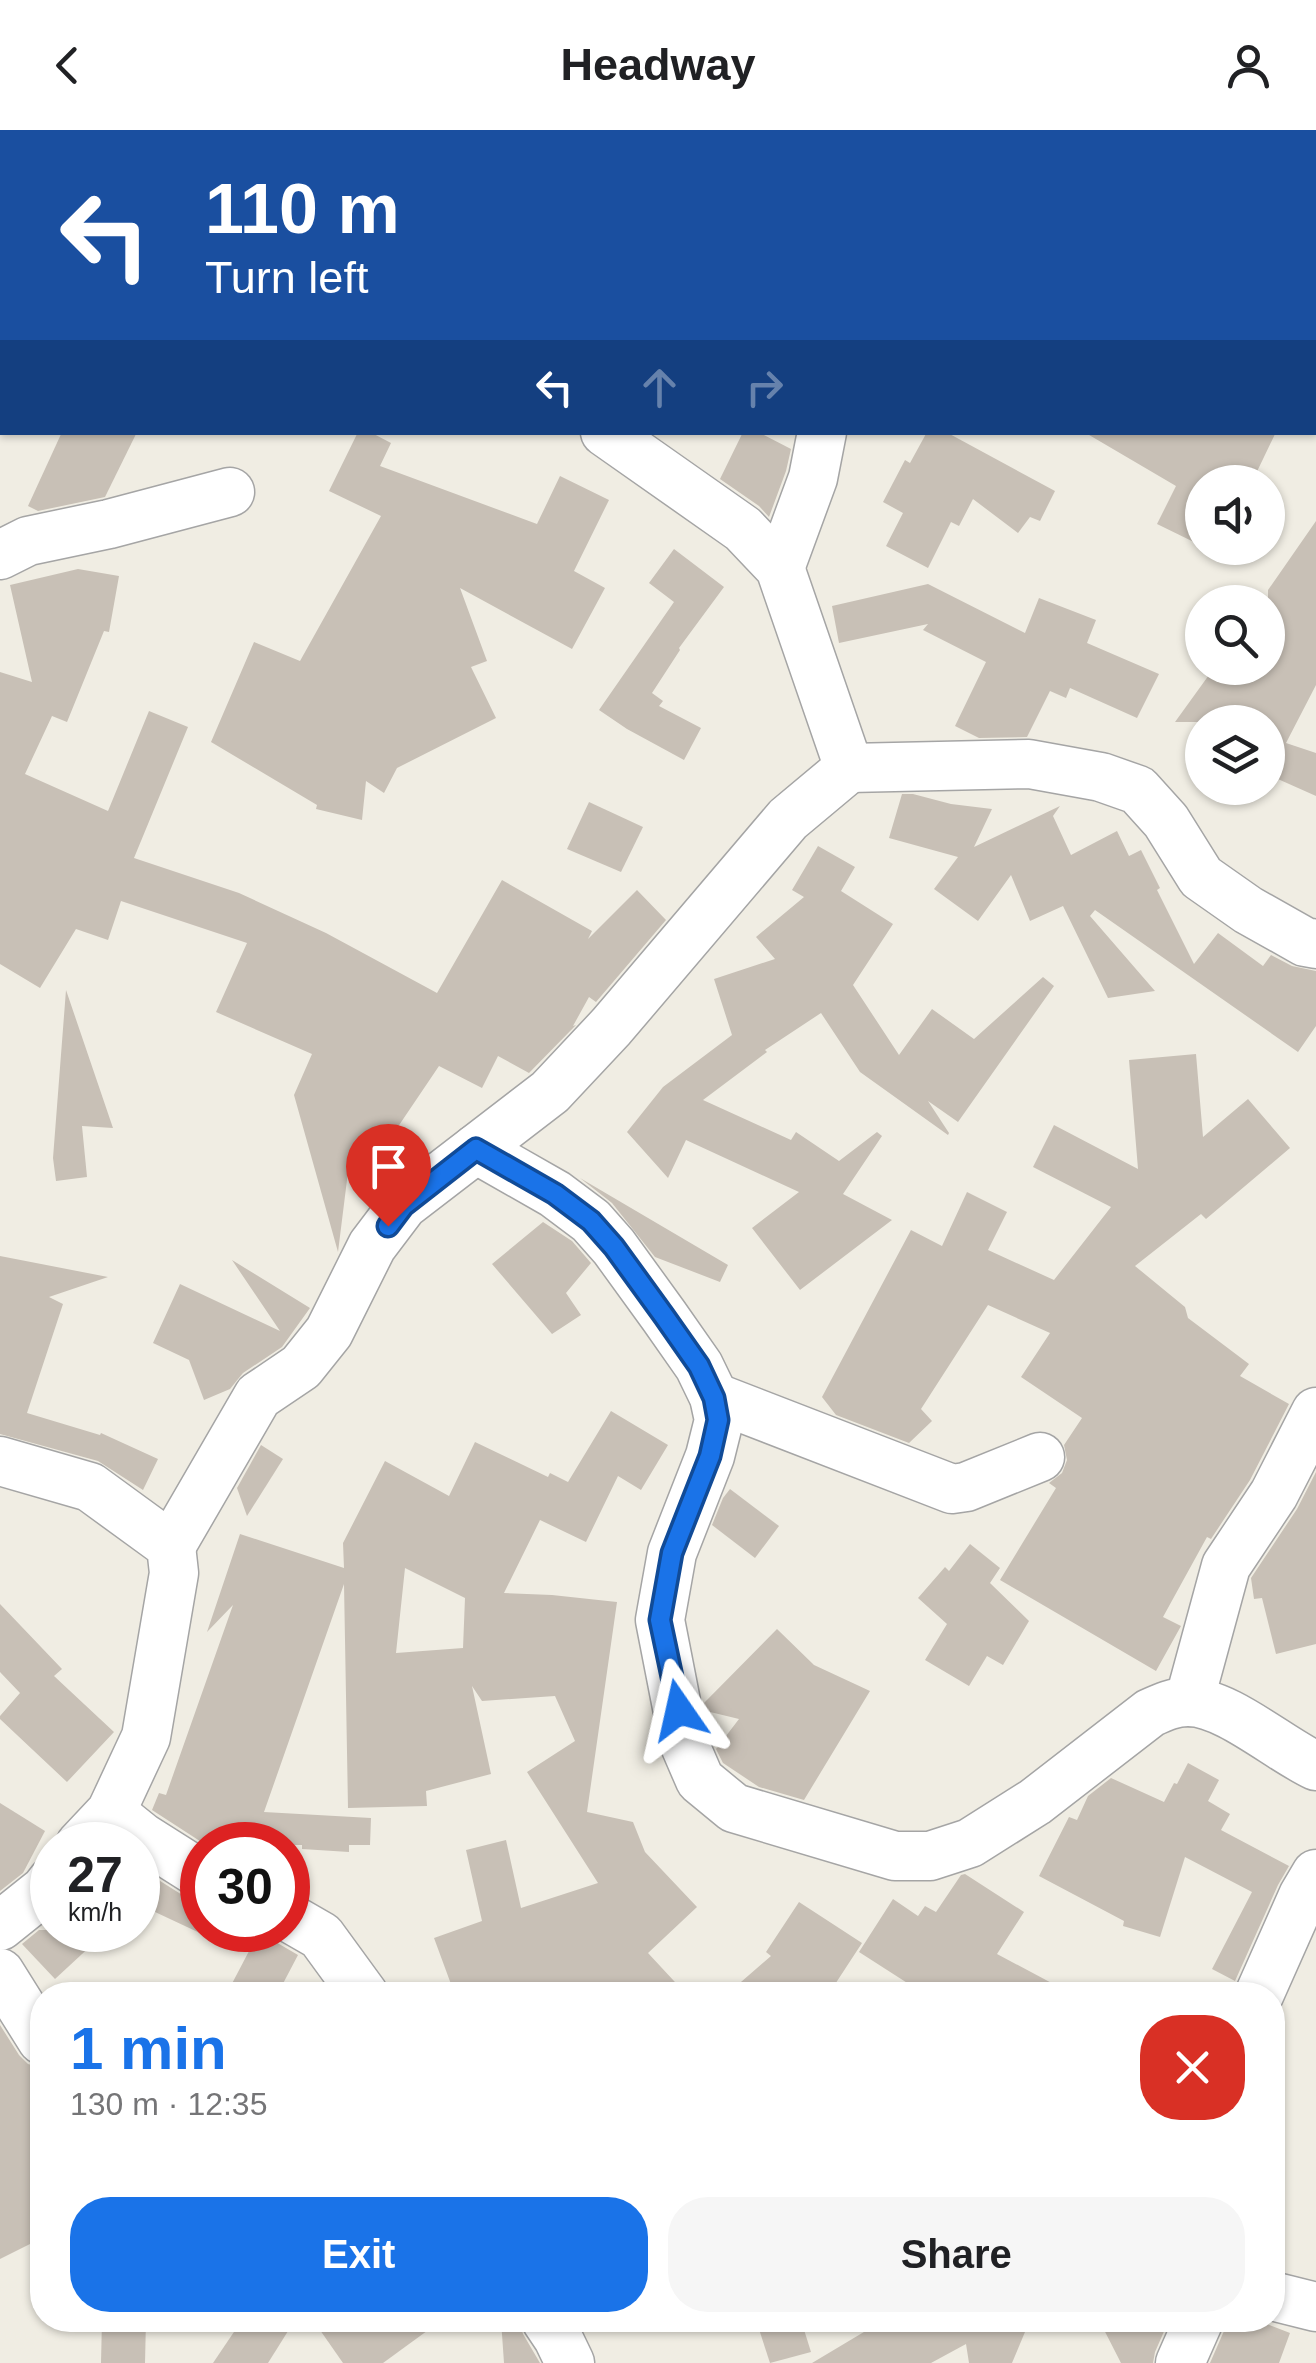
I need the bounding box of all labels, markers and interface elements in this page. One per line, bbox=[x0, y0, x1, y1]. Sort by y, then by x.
icon: back bbox=[40, 38, 95, 93]
icon: person bbox=[1221, 38, 1276, 93]
text: Headway bbox=[560, 39, 756, 90]
icon: left bbox=[40, 170, 170, 300]
text: 110 m bbox=[205, 170, 400, 248]
text: Turn left bbox=[205, 252, 368, 303]
icon: left bbox=[527, 360, 582, 415]
icon: ahead bbox=[632, 360, 687, 415]
icon: right bbox=[737, 360, 792, 415]
map controls bbox=[1185, 465, 1285, 805]
button: sound bbox=[1185, 465, 1285, 565]
button: search bbox=[1185, 585, 1285, 685]
button: layers bbox=[1185, 705, 1285, 805]
pin bbox=[346, 1124, 431, 1227]
icon: arrive bbox=[361, 1139, 416, 1194]
position arrow bbox=[627, 1658, 731, 1762]
speed limit sign: 30 bbox=[180, 1822, 310, 1952]
text: 27 bbox=[67, 1847, 123, 1903]
text: km/h bbox=[68, 1898, 122, 1926]
text: 1 min bbox=[70, 2015, 227, 2082]
button: close bbox=[1140, 2015, 1245, 2120]
text: 130 m · 12:35 bbox=[70, 2086, 267, 2122]
button: Exit bbox=[70, 2197, 648, 2312]
button: Share bbox=[668, 2197, 1245, 2312]

